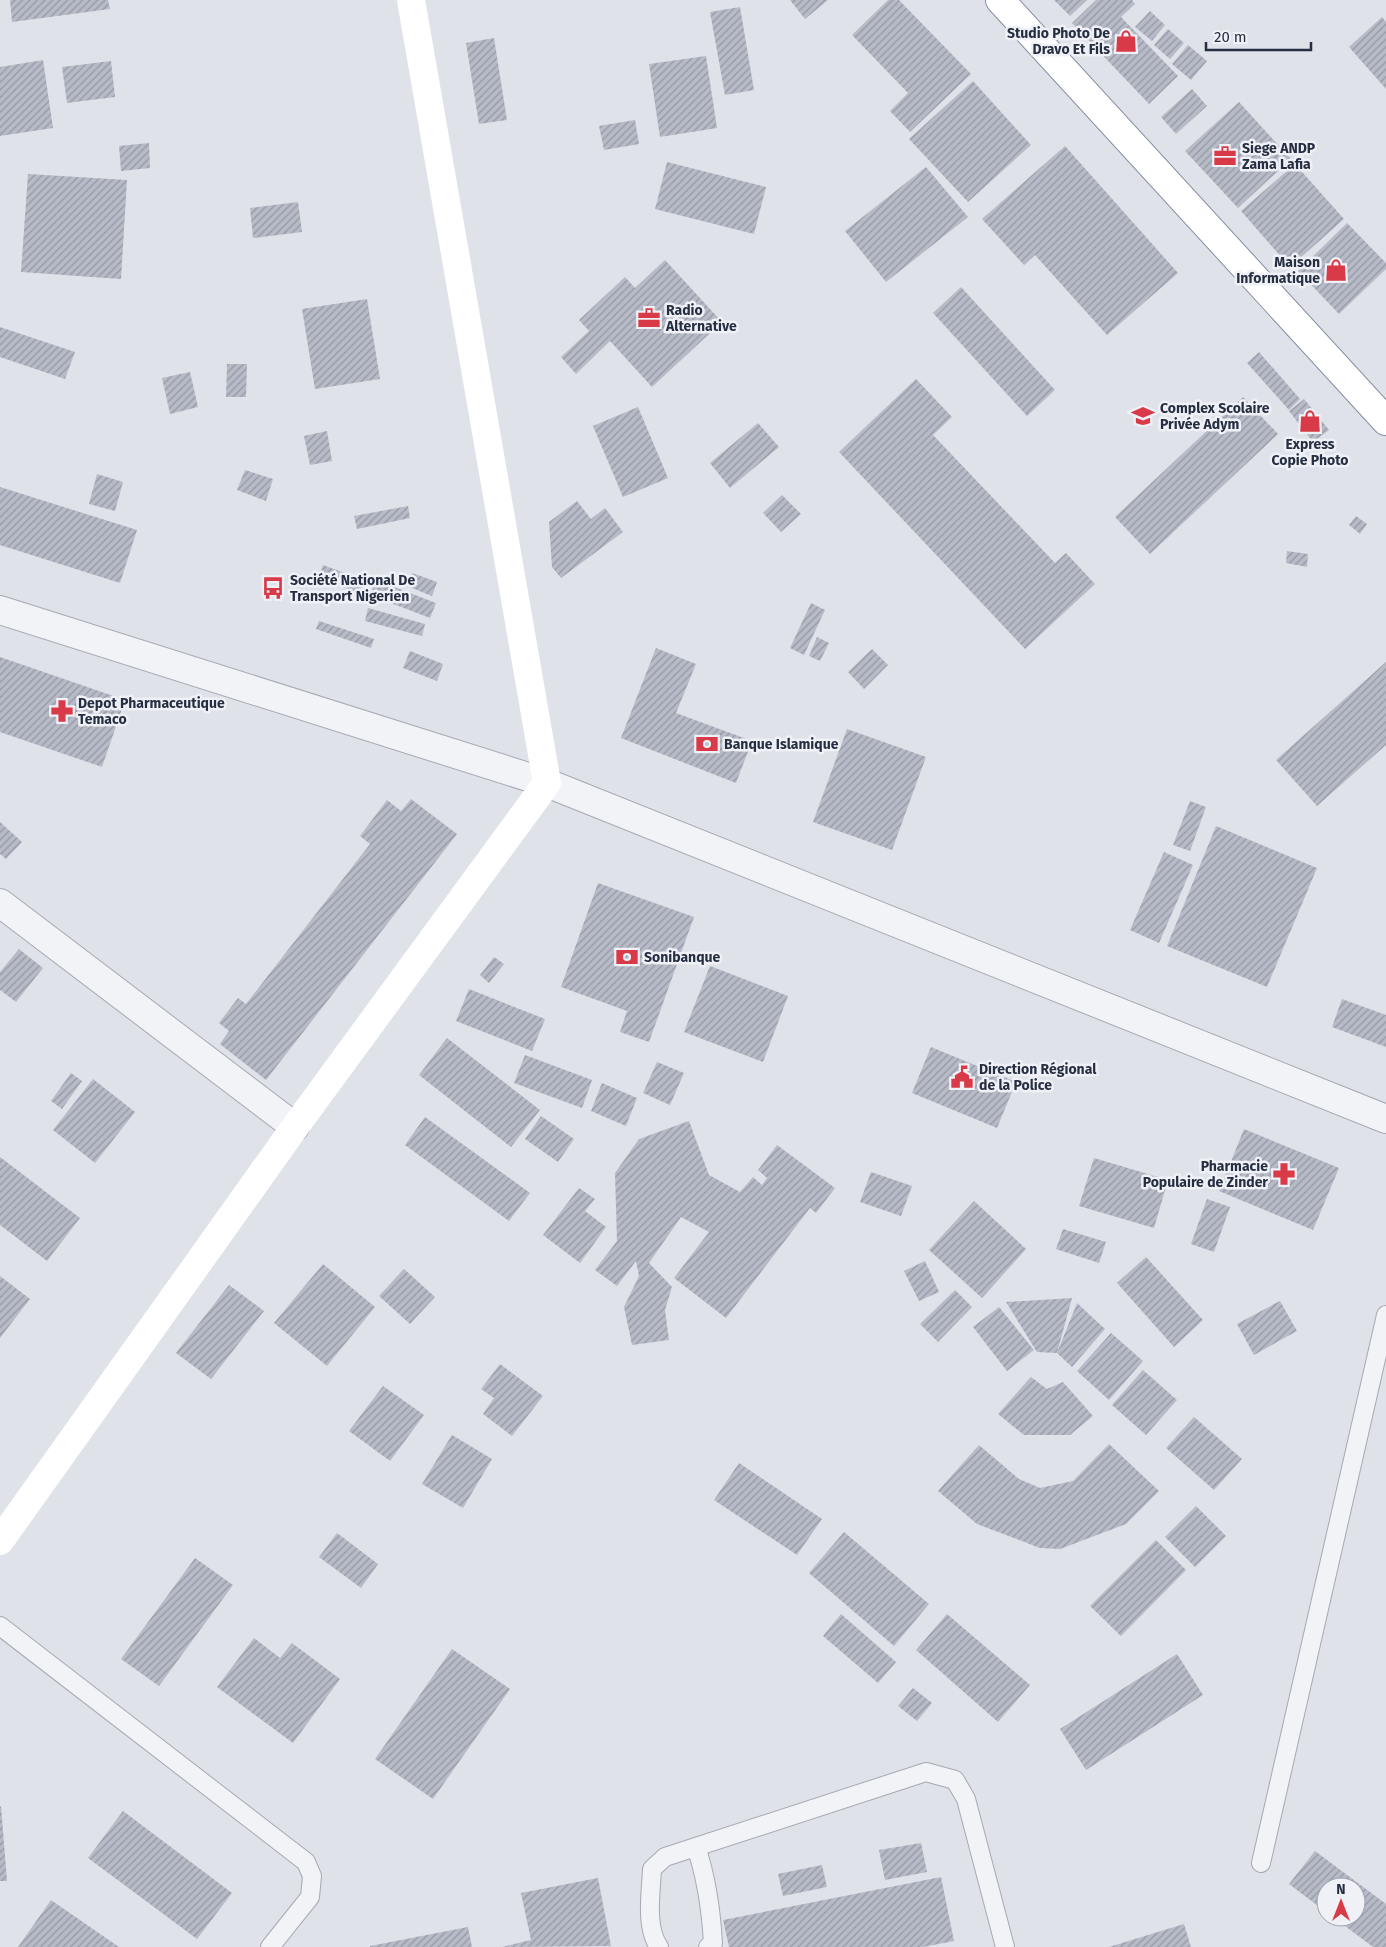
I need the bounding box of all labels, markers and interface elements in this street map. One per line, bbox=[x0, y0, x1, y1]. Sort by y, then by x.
scale bar bbox=[1206, 20, 1311, 52]
place label: Studio Photo De Dravo Et Fils bbox=[1007, 25, 1110, 58]
shop icon: Studio Photo De Dravo Et Fils bbox=[1113, 28, 1139, 54]
text: 20 m bbox=[1214, 28, 1247, 46]
place label: Siege ANDP Zama Lafia bbox=[1242, 140, 1316, 173]
office icon: Siege ANDP Zama Lafia bbox=[1212, 143, 1238, 169]
place label: Maison Informatique bbox=[1236, 254, 1320, 287]
shop icon: Maison Informatique bbox=[1323, 257, 1349, 283]
place label: Radio Alternative bbox=[665, 302, 737, 335]
office icon: Radio Alternative bbox=[636, 305, 662, 331]
place label: Complex Scolaire Privée Adym bbox=[1160, 400, 1270, 433]
school or university icon: Complex Scolaire Privée Adym bbox=[1130, 403, 1156, 429]
shop icon: Express Copie Photo bbox=[1297, 408, 1323, 434]
place label: Express Copie Photo bbox=[1272, 436, 1349, 469]
place label: Société National De Transport Nigerien bbox=[290, 572, 415, 605]
bus stop icon: Société National De Transport Nigerien bbox=[260, 575, 286, 601]
place label: Depot Pharmaceutique Temaco bbox=[78, 695, 225, 728]
pharmacy icon: Depot Pharmaceutique Temaco bbox=[49, 698, 75, 724]
bank icon: Banque Islamique bbox=[694, 731, 720, 757]
place label: Banque Islamique bbox=[724, 736, 839, 753]
bank icon: Sonibanque bbox=[614, 944, 640, 970]
place label: Sonibanque bbox=[644, 949, 721, 966]
place label: Direction Régional de la Police bbox=[979, 1061, 1097, 1094]
public building icon: Direction Régional de la Police bbox=[949, 1064, 975, 1090]
place label: Pharmacie Populaire de Zinder bbox=[1143, 1158, 1268, 1191]
pharmacy icon: Pharmacie Populaire de Zinder bbox=[1271, 1161, 1297, 1187]
north arrow bbox=[1316, 1877, 1366, 1927]
text: N bbox=[1336, 1881, 1346, 1898]

